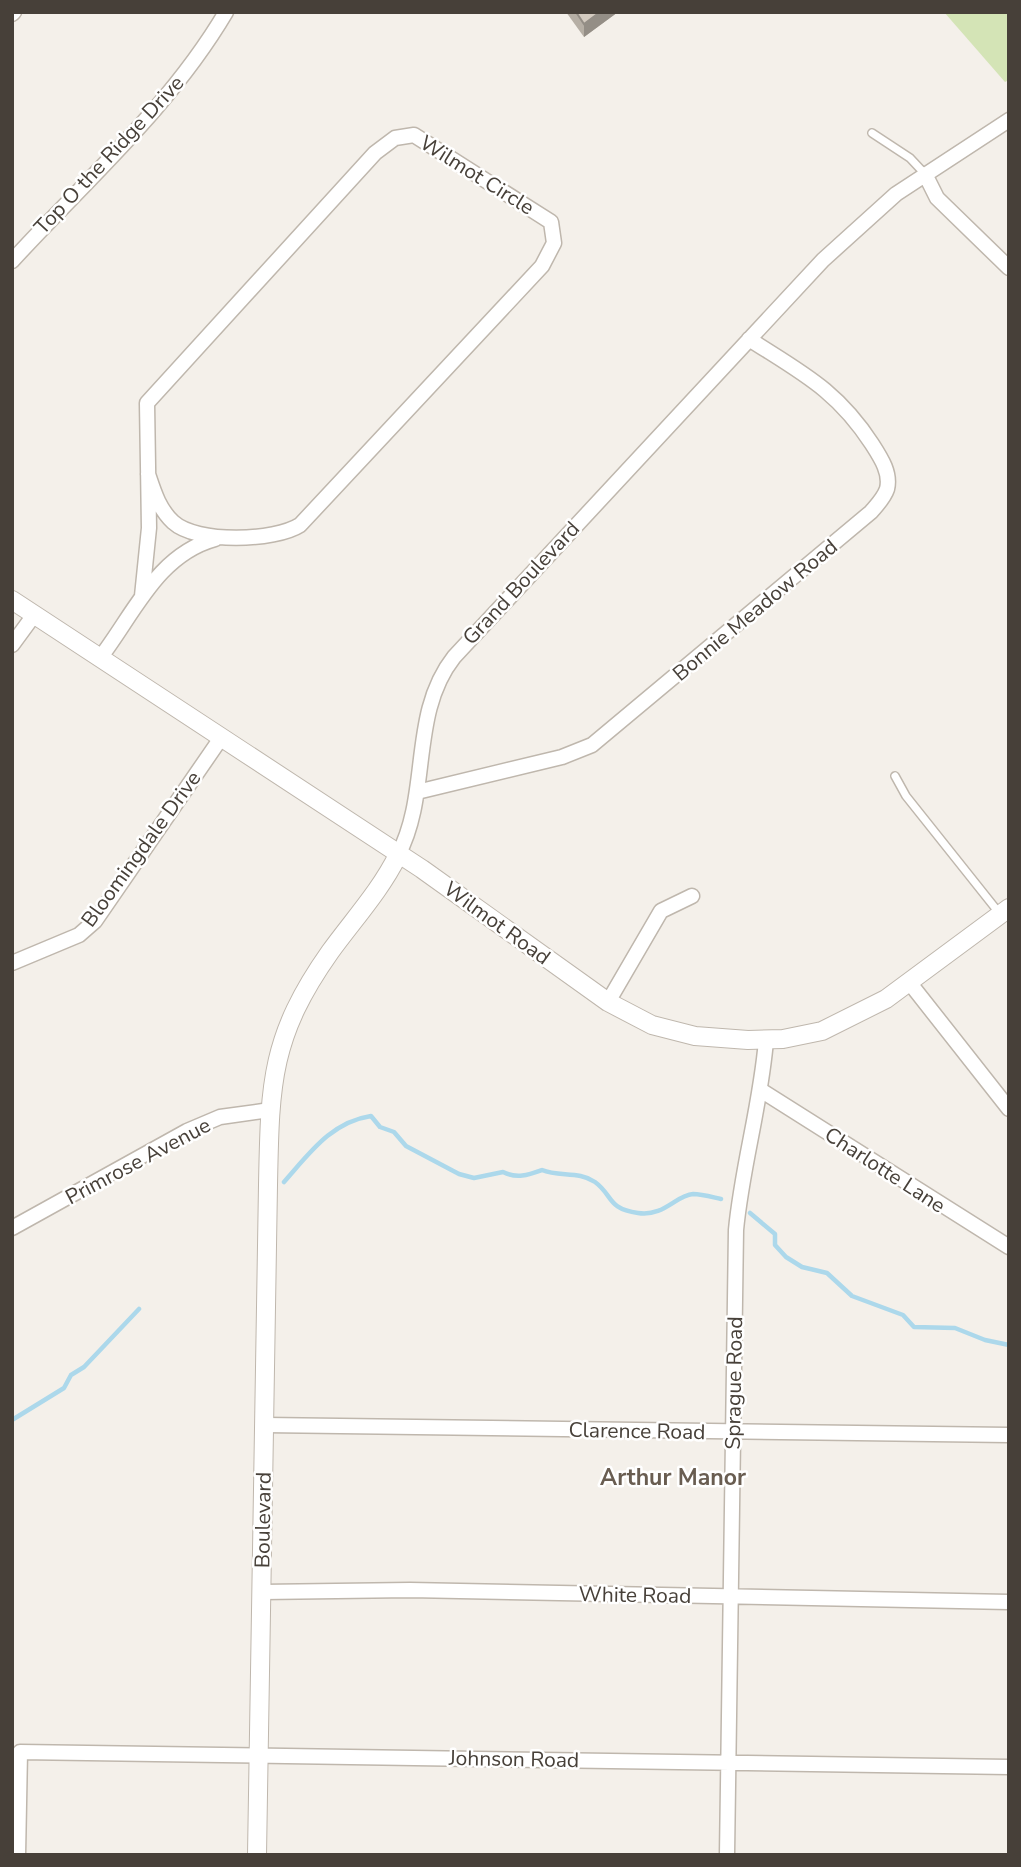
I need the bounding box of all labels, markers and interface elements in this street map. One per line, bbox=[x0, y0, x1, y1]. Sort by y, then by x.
street label: Top O the Ridge Drive bbox=[28, 70, 190, 240]
street label: Wilmot Circle bbox=[414, 129, 540, 221]
street label: Grand Boulevard bbox=[456, 515, 586, 651]
street label: Bonnie Meadow Road bbox=[667, 533, 843, 687]
street label: Bloomingdale Drive bbox=[75, 765, 207, 933]
street label: Wilmot Road bbox=[438, 875, 556, 971]
street label: Primrose Avenue bbox=[61, 1111, 215, 1211]
street label: Charlotte Lane bbox=[819, 1120, 951, 1220]
street label: Sprague Road bbox=[719, 1316, 749, 1450]
street label: Clarence Road bbox=[568, 1416, 706, 1446]
district label: Arthur Manor bbox=[600, 1462, 746, 1493]
street label: Boulevard bbox=[248, 1472, 278, 1568]
street label: White Road bbox=[578, 1580, 692, 1610]
street label: Johnson Road bbox=[448, 1744, 579, 1774]

